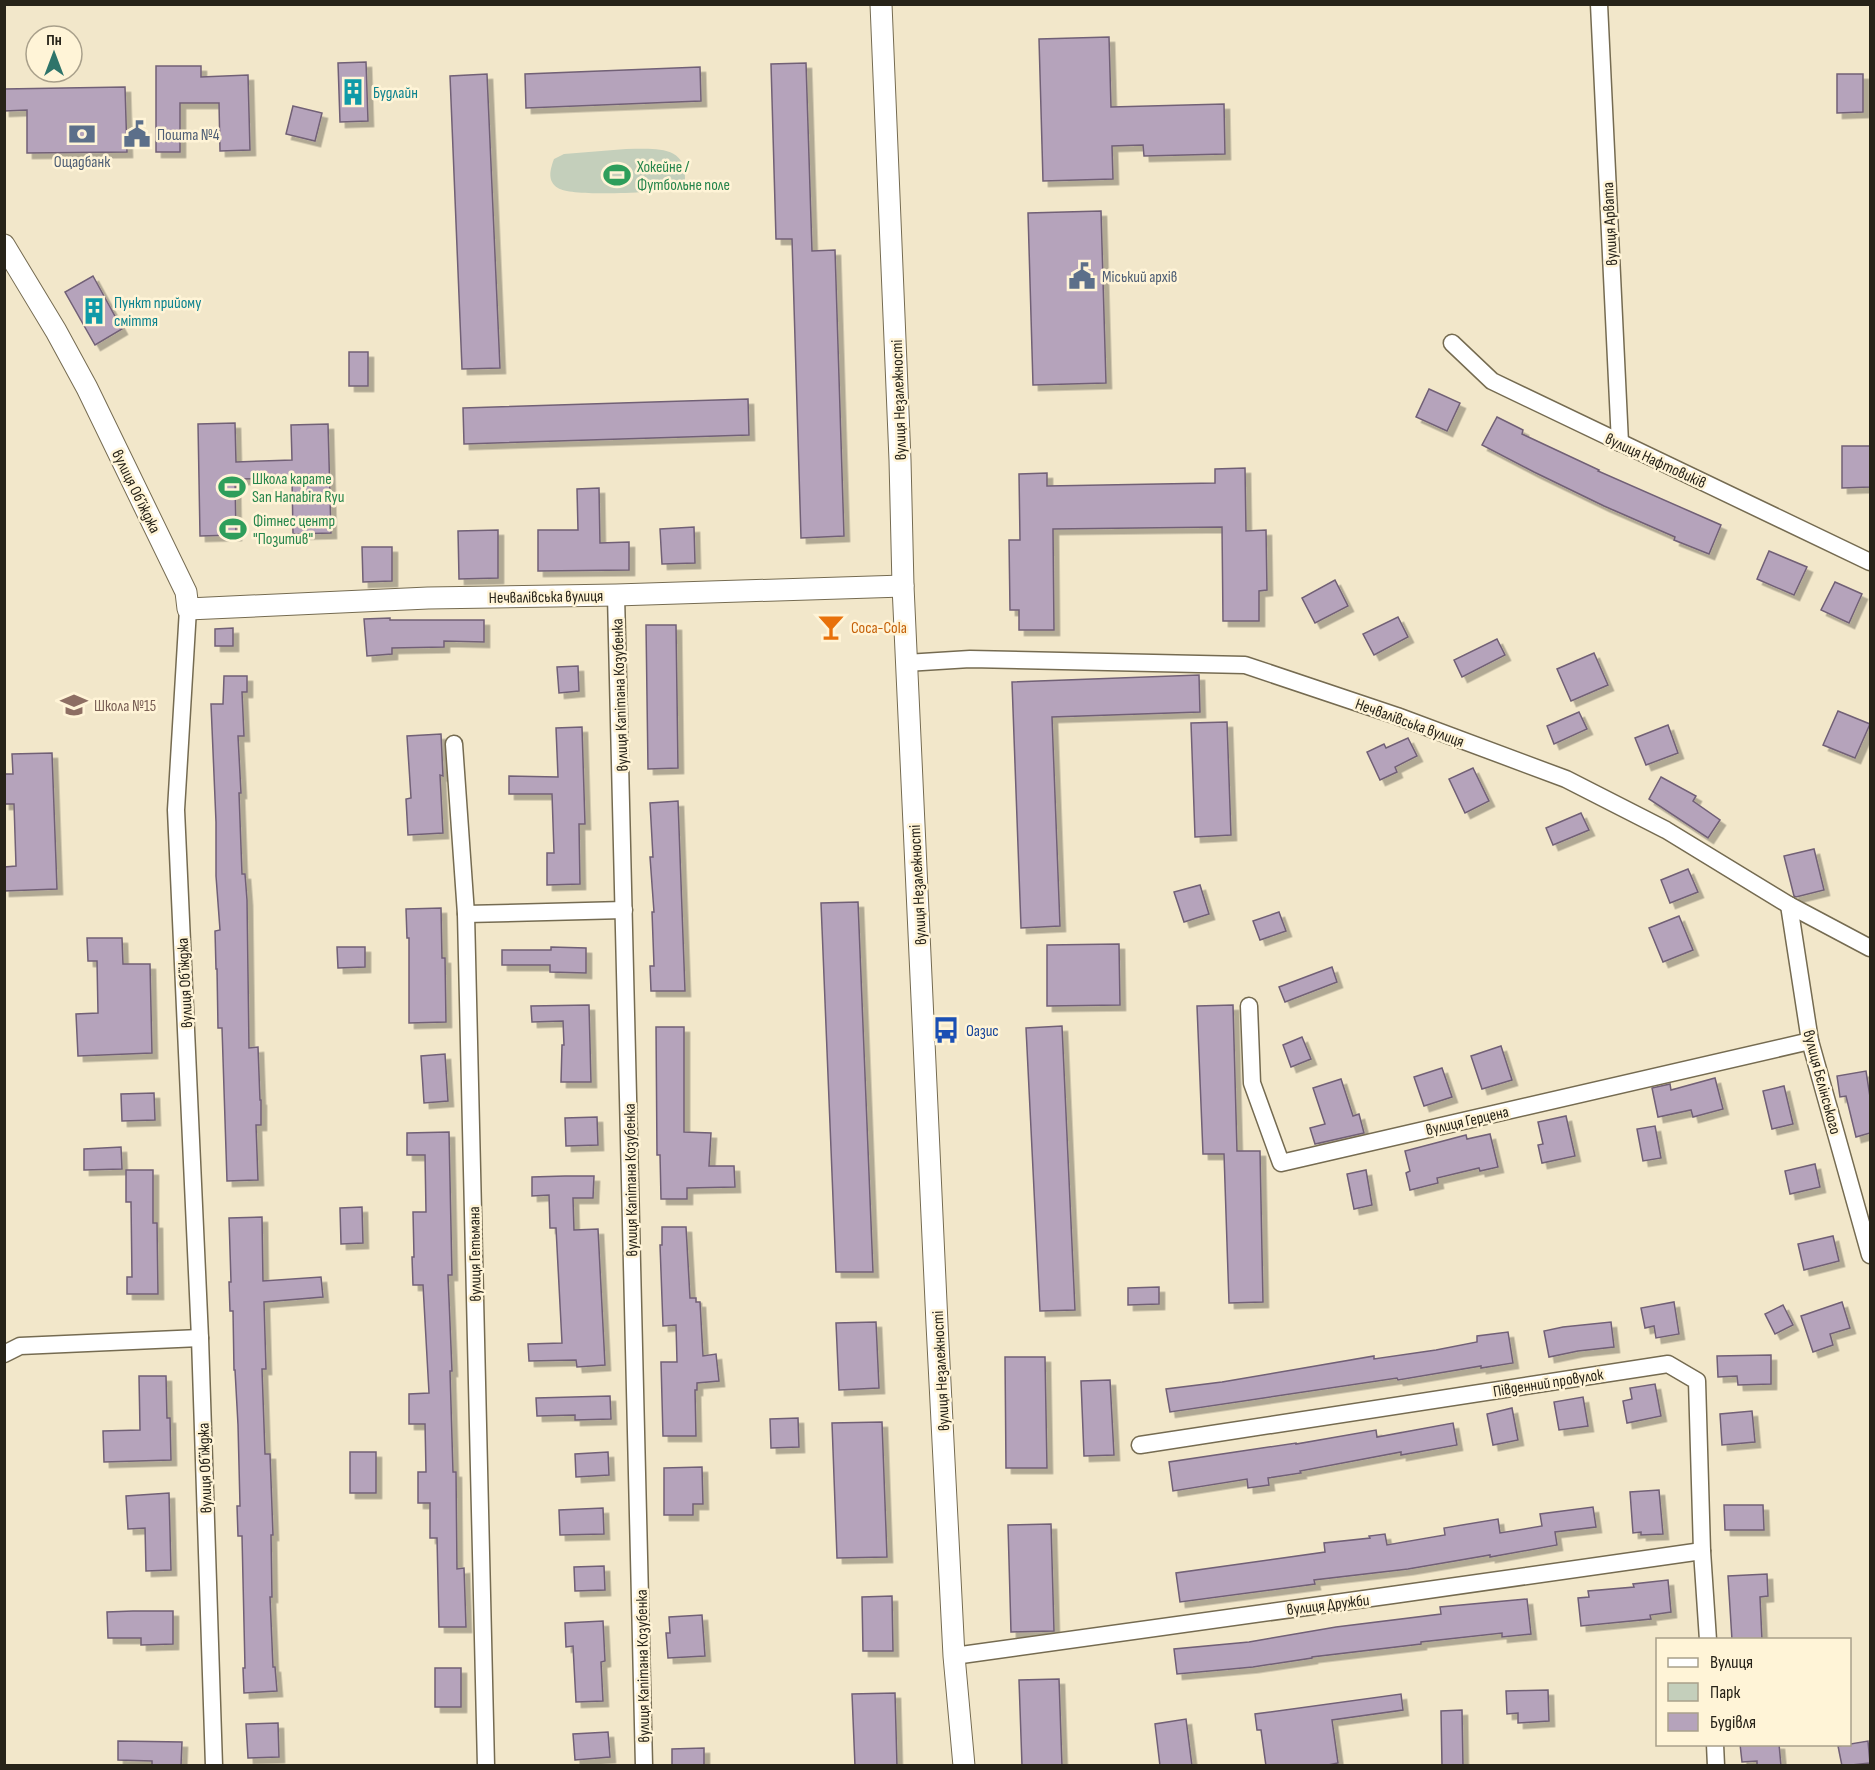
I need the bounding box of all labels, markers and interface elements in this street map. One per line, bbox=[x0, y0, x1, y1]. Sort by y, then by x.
north arrow bbox=[24, 24, 84, 84]
text: Пн bbox=[46, 31, 62, 50]
building icon: Будлайн bbox=[338, 77, 368, 107]
place label: Будлайн bbox=[373, 84, 418, 103]
bank icon: Ощадбанк bbox=[67, 119, 97, 149]
public building icon: Пошта №4 bbox=[122, 119, 152, 149]
place label: Пошта №4 bbox=[157, 126, 220, 145]
place label: Ощадбанк bbox=[54, 153, 111, 172]
place label: Хокейне / Футбольне поле bbox=[636, 158, 730, 195]
sports icon: Хокейне / Футбольне поле bbox=[602, 160, 632, 190]
street label: вулиця Арвата bbox=[1599, 182, 1622, 266]
public building icon: Міський архів bbox=[1067, 261, 1097, 291]
place label: Міський архів bbox=[1102, 268, 1178, 287]
place label: Пункт прийому сміття bbox=[114, 294, 201, 331]
building icon: Пункт прийому сміття bbox=[79, 296, 109, 326]
street label: вулиця Незалежності bbox=[888, 339, 911, 461]
street label: вулиця Нафтовиків bbox=[1602, 430, 1709, 493]
street label: вулиця Обʼїжджа bbox=[107, 447, 164, 536]
place label: Школа карате San Hanabira Ryu bbox=[252, 470, 344, 507]
sports icon: Школа карате San Hanabira Ryu bbox=[217, 472, 247, 502]
place label: Фітнес центр "Позитив" bbox=[253, 512, 335, 549]
sports icon: Фітнес центр "Позитив" bbox=[218, 514, 248, 544]
street label: Нечвалівська вулиця bbox=[489, 587, 603, 608]
bar icon: Coca-Cola bbox=[816, 612, 846, 642]
street label: вулиця Капітана Козубенка bbox=[608, 618, 633, 772]
place label: Coca-Cola bbox=[851, 619, 907, 638]
school or university icon: Школа №15 bbox=[59, 690, 89, 720]
street label: Нечвалівська вулиця bbox=[1352, 695, 1467, 752]
place label: Школа №15 bbox=[94, 697, 156, 716]
street label: вулиця Незалежності bbox=[906, 824, 931, 946]
street label: вулиця Обʼїжджа bbox=[174, 937, 197, 1029]
bus stop icon: Оазис bbox=[931, 1015, 961, 1045]
place label: Оазис bbox=[966, 1022, 999, 1041]
street label: вулиця Бєлінського bbox=[1799, 1028, 1845, 1137]
street label: вулиця Капітана Козубенка bbox=[621, 1103, 642, 1257]
street label: вулиця Герцена bbox=[1424, 1103, 1511, 1140]
street label: вулиця Гетьмана bbox=[465, 1206, 486, 1302]
street label: вулиця Незалежності bbox=[929, 1310, 954, 1432]
street label: Південний провулок bbox=[1492, 1365, 1606, 1402]
street label: вулиця Обʼїжджа bbox=[194, 1422, 217, 1513]
street label: вулиця Капітана Козубенка bbox=[633, 1589, 654, 1743]
street label: вулиця Дружби bbox=[1286, 1591, 1370, 1620]
legend bbox=[1656, 1638, 1851, 1746]
text: Вулиця bbox=[1710, 1652, 1753, 1673]
text: Парк bbox=[1710, 1682, 1741, 1703]
text: Будівля bbox=[1710, 1712, 1756, 1733]

